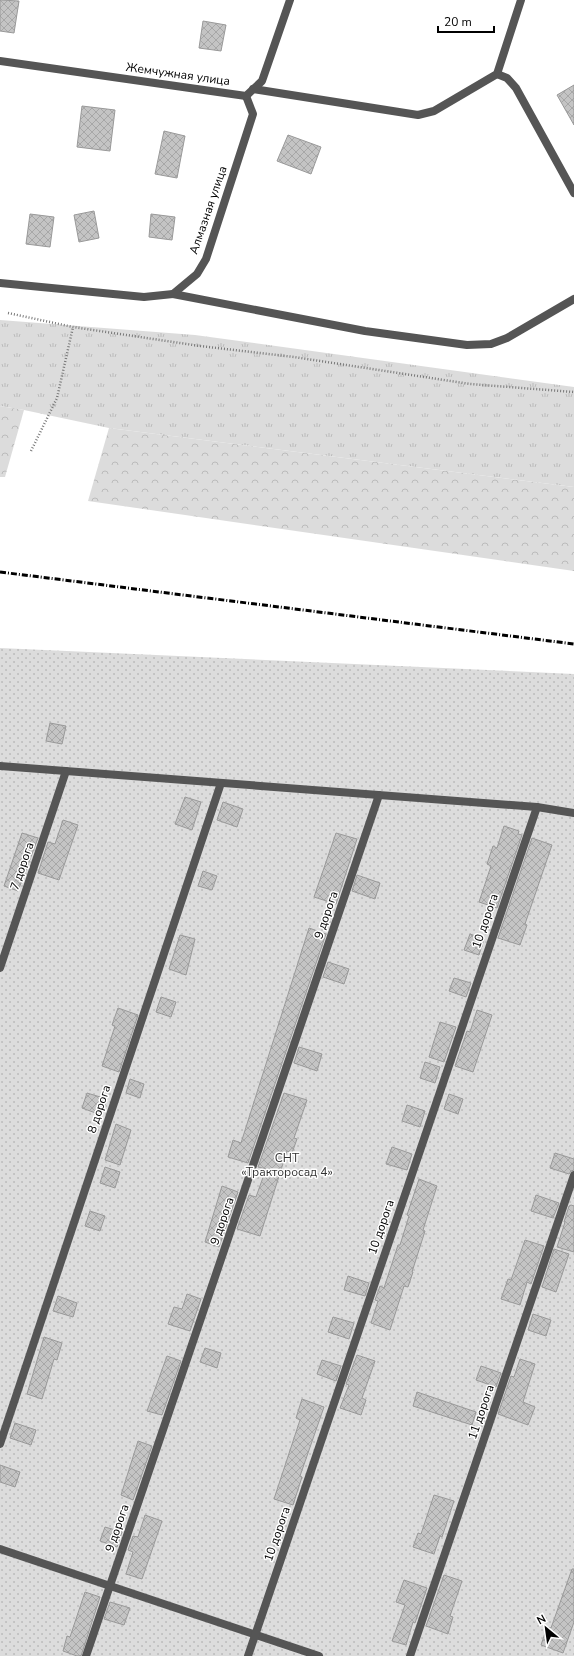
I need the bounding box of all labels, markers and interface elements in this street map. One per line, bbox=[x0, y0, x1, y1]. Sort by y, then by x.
scale bar bbox=[438, 8, 494, 34]
text: 20 m bbox=[444, 14, 472, 30]
street label: Жемчужная улица bbox=[125, 59, 231, 89]
street label: Алмазная улица bbox=[185, 164, 231, 256]
street label: 7 дорога bbox=[6, 840, 38, 892]
street label: 9 дорога bbox=[310, 889, 342, 941]
street label: 10 дорога bbox=[468, 891, 502, 951]
street label: 8 дорога bbox=[84, 1083, 114, 1135]
park label: СНТ «Тракторосад 4» bbox=[241, 1150, 333, 1180]
street label: 9 дорога bbox=[206, 1195, 238, 1247]
street label: 10 дорога bbox=[364, 1197, 398, 1257]
street label: 11 дорога bbox=[464, 1382, 498, 1442]
street label: 9 дорога bbox=[101, 1502, 133, 1554]
street label: 10 дорога bbox=[260, 1504, 294, 1564]
north arrow bbox=[526, 1608, 566, 1648]
text: N bbox=[534, 1611, 549, 1628]

